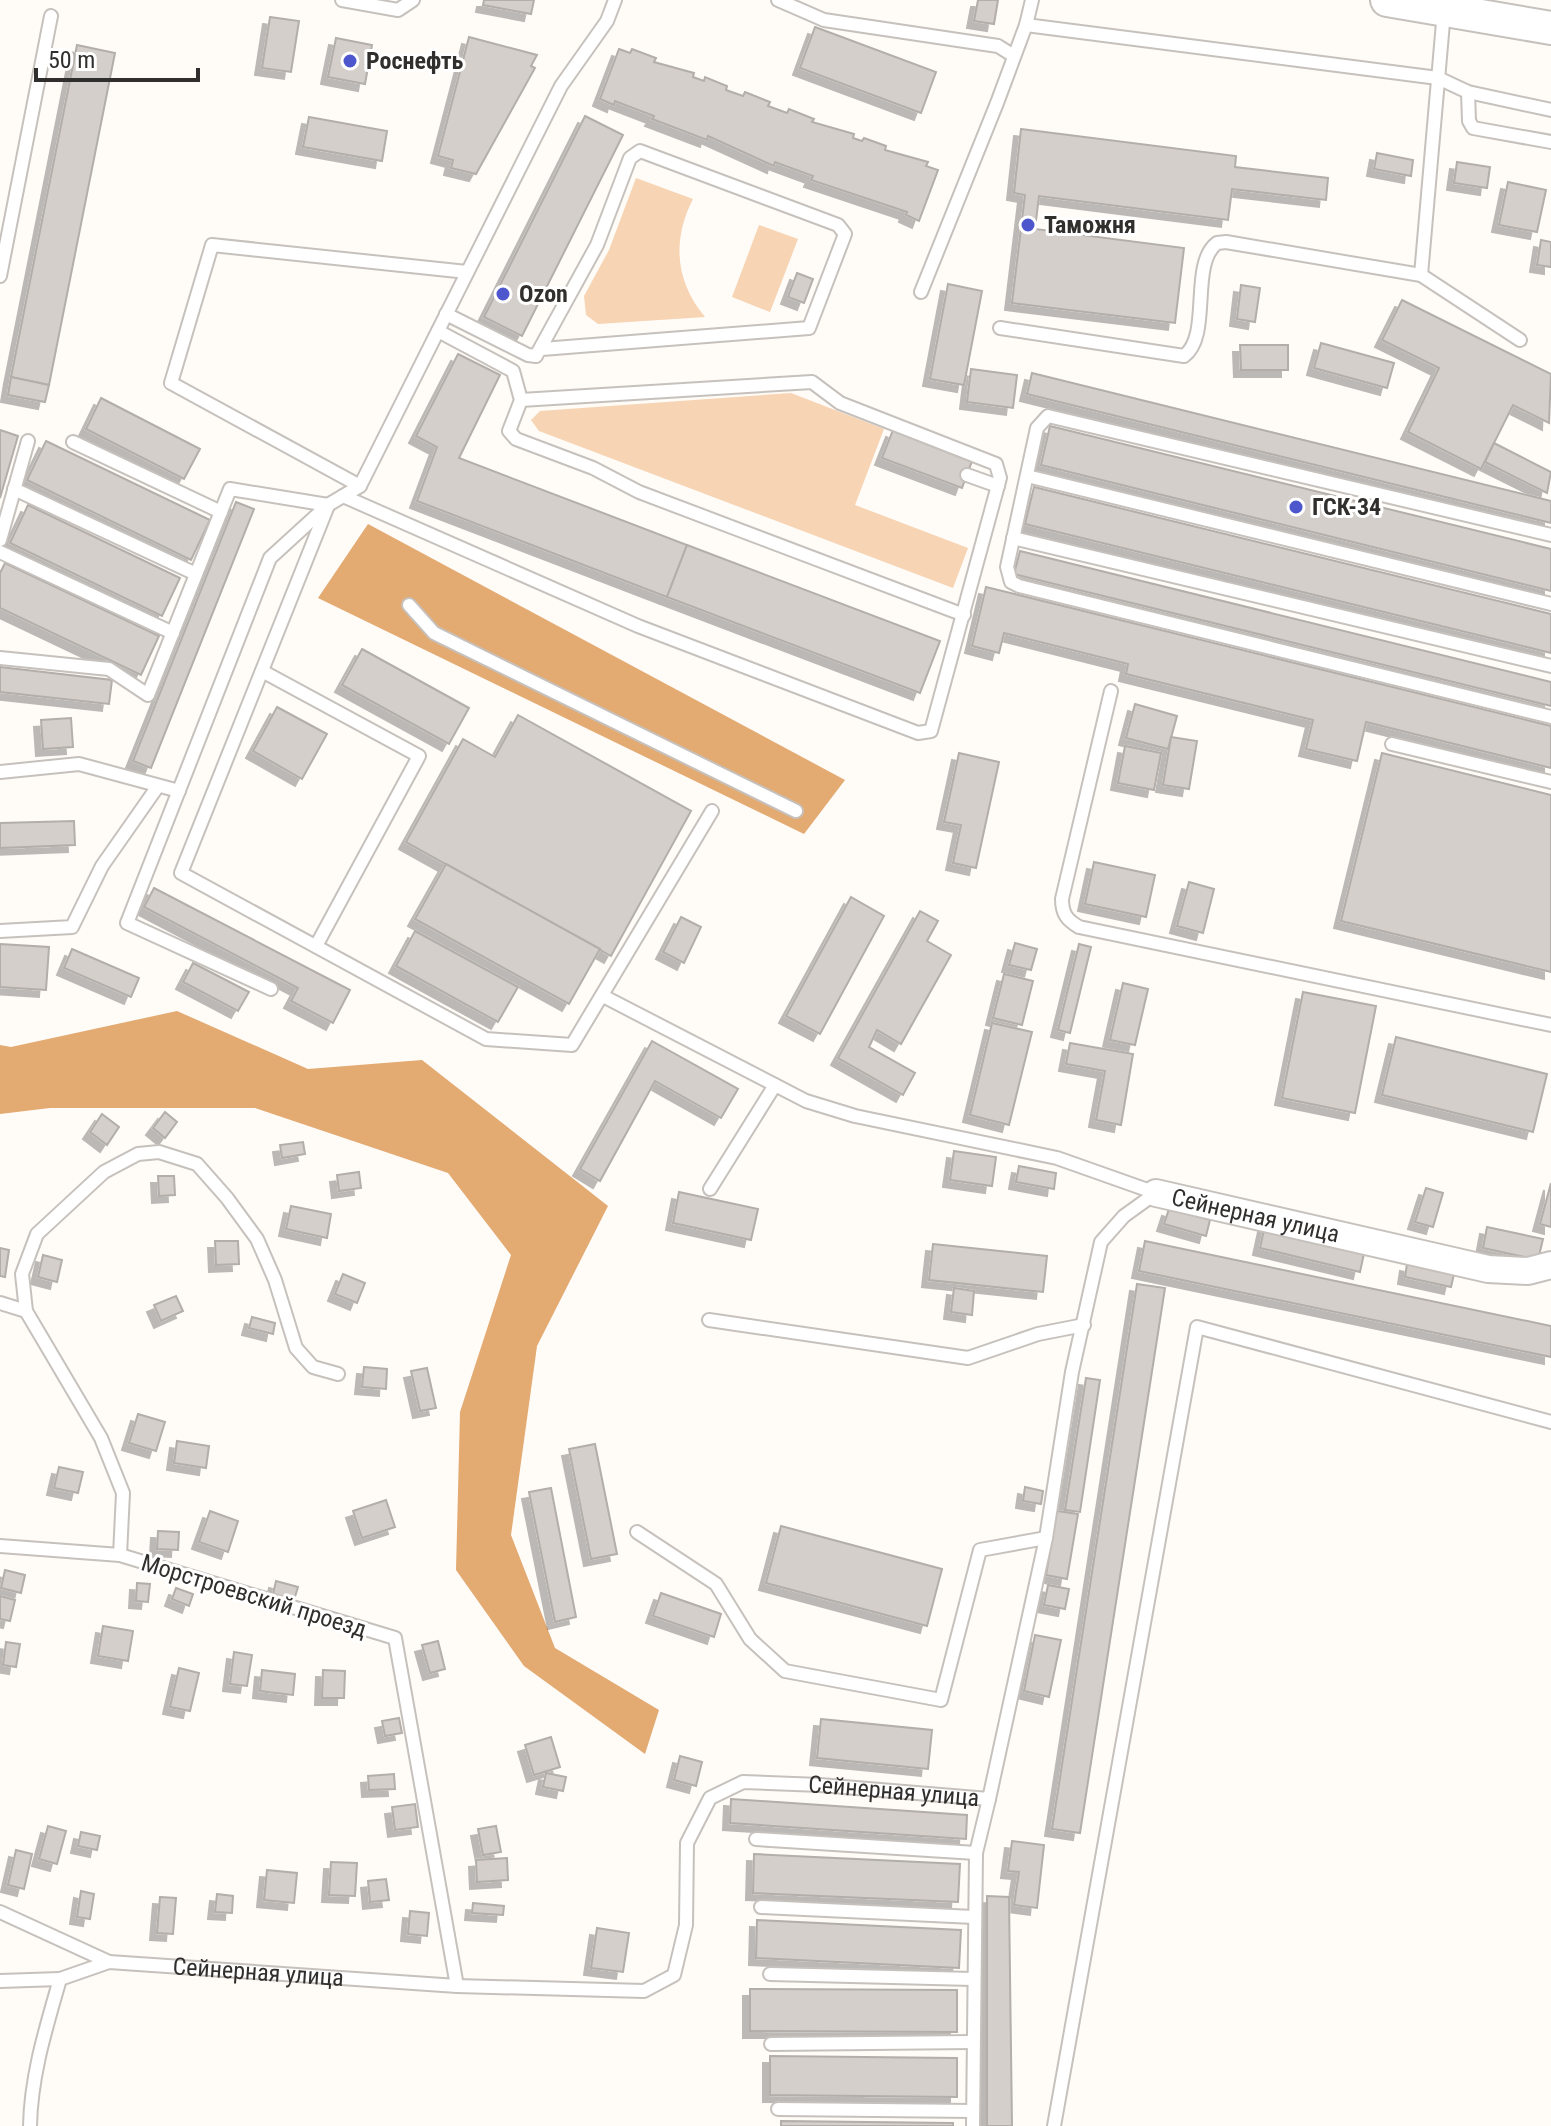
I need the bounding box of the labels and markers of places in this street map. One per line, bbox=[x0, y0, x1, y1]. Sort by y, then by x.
place label: Роснефть bbox=[366, 47, 464, 75]
marker: Роснефть bbox=[341, 52, 359, 70]
place label: Таможня bbox=[1044, 211, 1136, 239]
marker: Таможня bbox=[1019, 216, 1037, 234]
place label: Ozon bbox=[519, 280, 568, 308]
marker: Ozon bbox=[494, 285, 512, 303]
place label: ГСК-34 bbox=[1312, 493, 1381, 521]
marker: ГСК-34 bbox=[1287, 498, 1305, 516]

